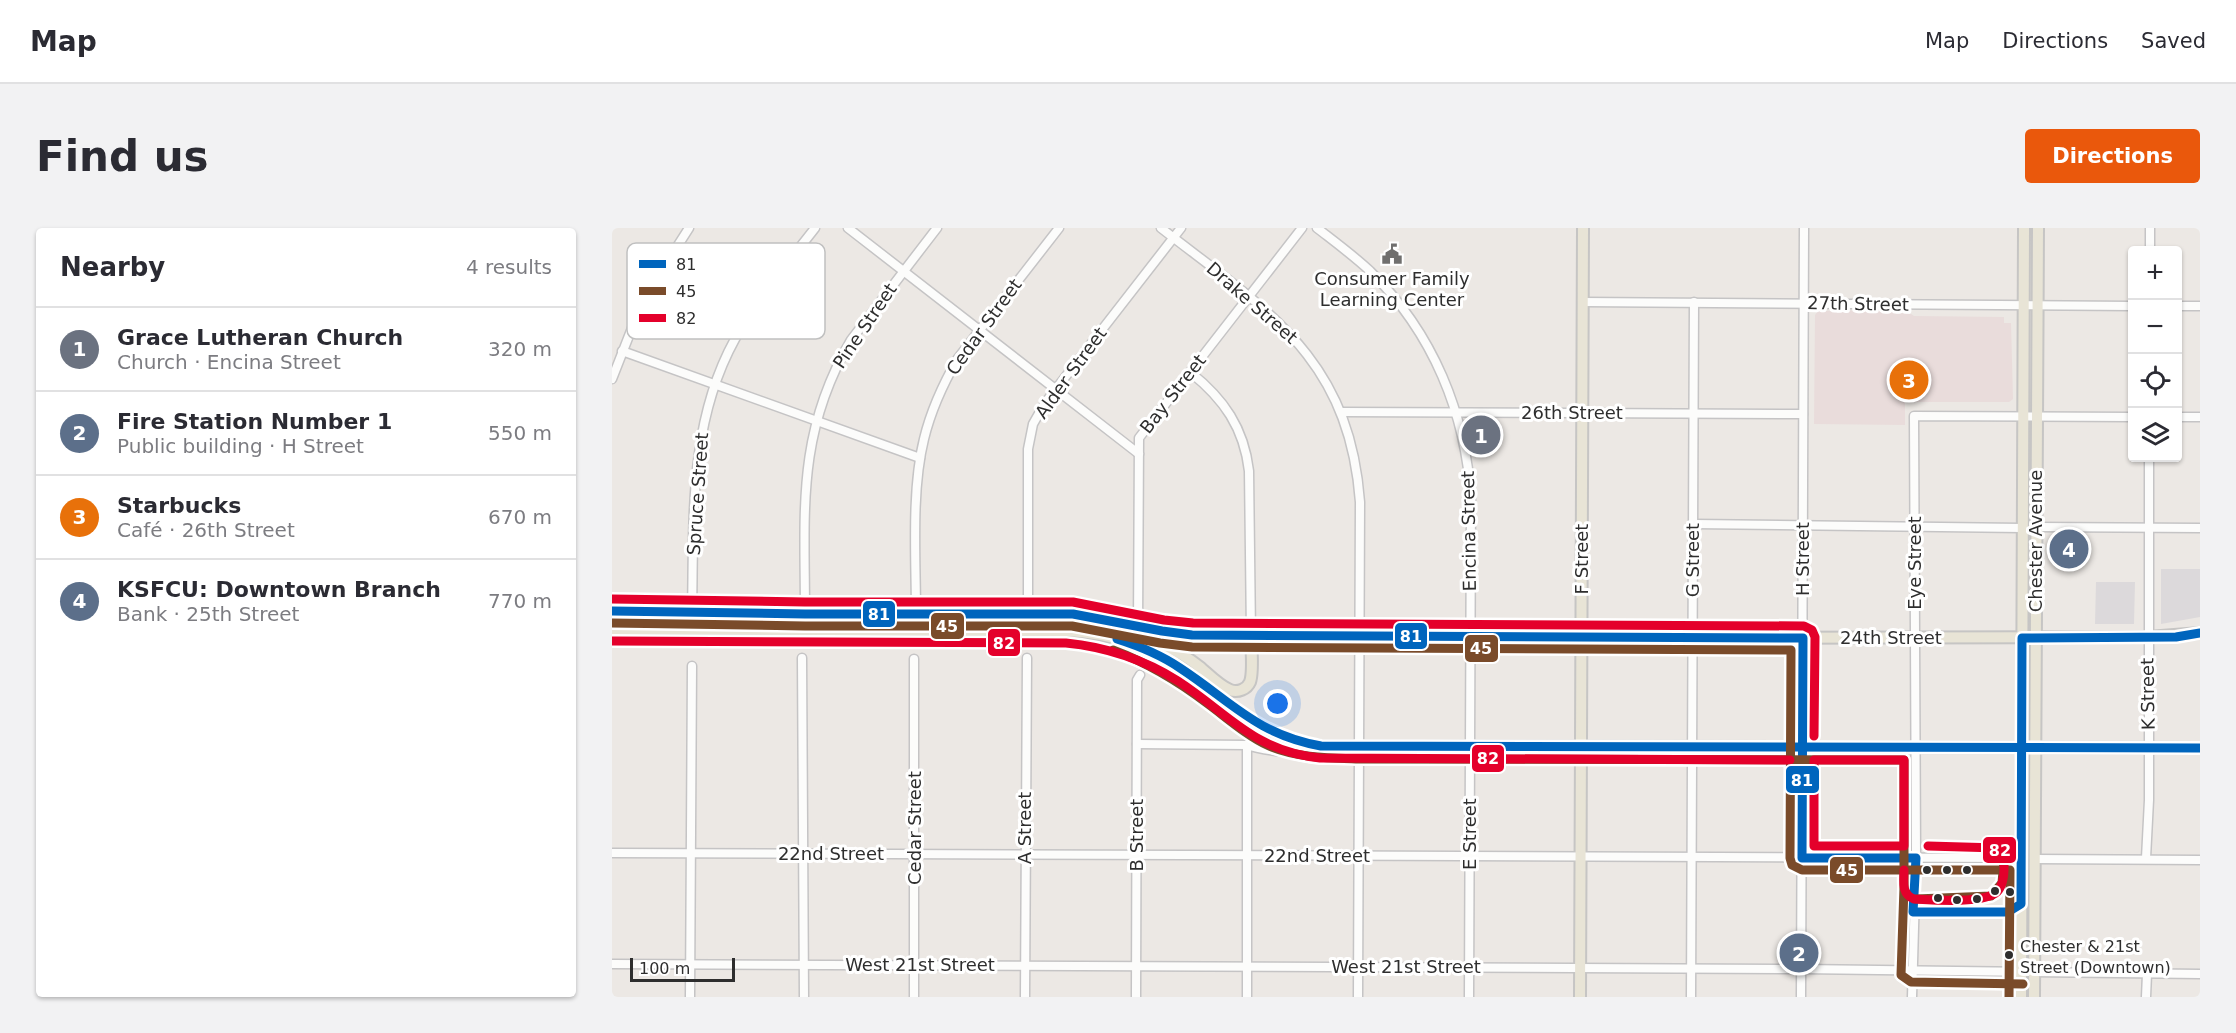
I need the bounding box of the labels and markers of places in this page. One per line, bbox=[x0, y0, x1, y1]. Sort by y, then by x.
public building icon: Consumer Family Learning Center bbox=[1380, 242, 1404, 266]
place label: Consumer Family Learning Center bbox=[1314, 268, 1470, 310]
pin: 3 bbox=[1890, 358, 1928, 402]
pin: 1 bbox=[1462, 412, 1500, 458]
pin: 4 bbox=[2050, 526, 2088, 572]
unlabelled marker bbox=[1921, 864, 1933, 876]
unlabelled marker bbox=[1941, 864, 1953, 876]
unlabelled marker bbox=[1961, 864, 1973, 876]
unlabelled marker bbox=[1989, 885, 2001, 897]
unlabelled marker bbox=[2004, 886, 2016, 898]
unlabelled marker bbox=[1932, 892, 1944, 904]
unlabelled marker bbox=[1971, 893, 1983, 905]
unlabelled marker bbox=[1951, 894, 1963, 906]
pin: 2 bbox=[1780, 930, 1818, 976]
place label: Chester & 21st Street (Downtown) bbox=[2020, 937, 2171, 977]
marker: Chester & 21st Street (Downtown) bbox=[2003, 949, 2015, 961]

